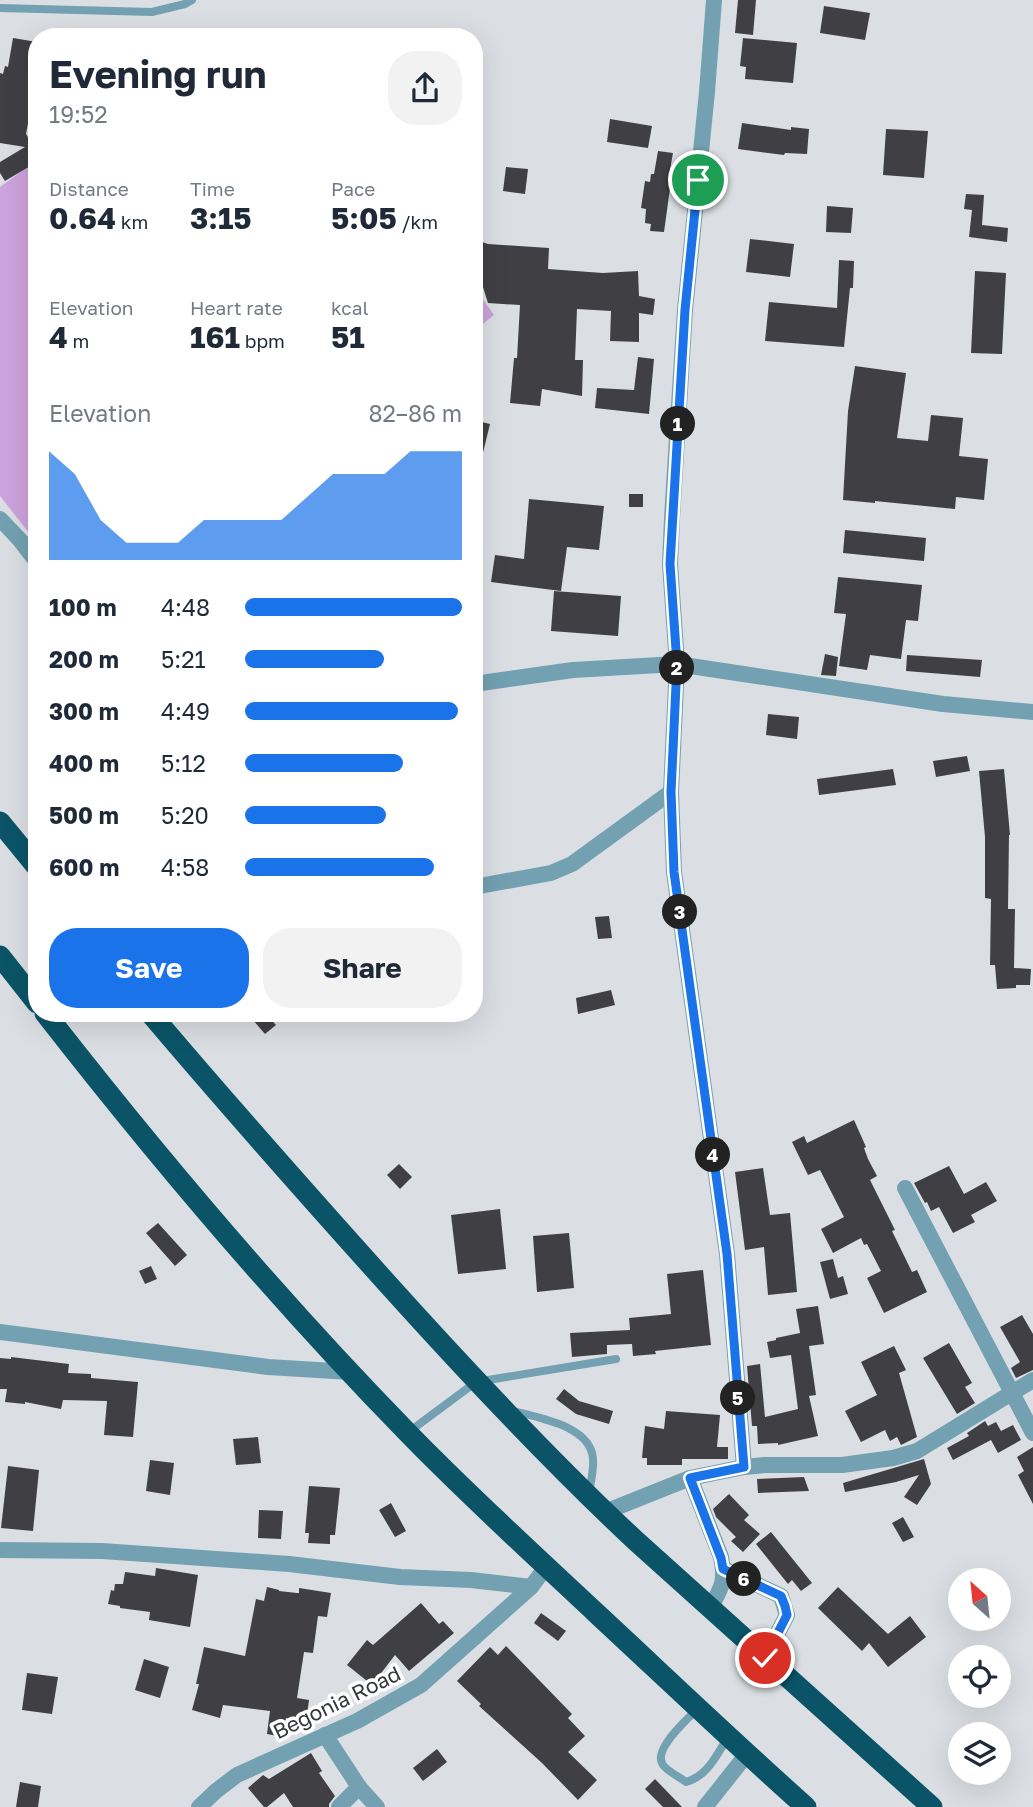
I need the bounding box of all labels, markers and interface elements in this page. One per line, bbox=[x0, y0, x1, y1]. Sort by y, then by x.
text: Evening run bbox=[49, 51, 267, 96]
button: share bbox=[388, 51, 462, 125]
text: 19:52 bbox=[49, 100, 108, 128]
pin bbox=[668, 150, 728, 210]
icon: arrive bbox=[679, 161, 717, 199]
text: Distance bbox=[49, 177, 129, 200]
text: Time bbox=[190, 177, 235, 200]
text: Pace bbox=[331, 177, 375, 200]
text: 0.64 bbox=[49, 200, 116, 236]
text: 3:15 bbox=[190, 200, 252, 236]
text: 5:05 bbox=[331, 200, 397, 236]
text: km bbox=[116, 210, 148, 233]
text: /km bbox=[397, 210, 438, 233]
text: Elevation bbox=[49, 296, 134, 319]
text: Heart rate bbox=[190, 296, 283, 319]
text: kcal bbox=[331, 296, 369, 319]
text: 4 bbox=[49, 319, 68, 355]
text: 161 bbox=[190, 319, 240, 355]
text: 51 bbox=[331, 319, 365, 355]
text: m bbox=[68, 329, 89, 352]
text: bpm bbox=[240, 329, 285, 352]
text: Elevation bbox=[49, 399, 151, 427]
text: 82–86 m bbox=[368, 399, 462, 427]
pin: 1 bbox=[660, 406, 696, 442]
text: 1 bbox=[673, 412, 682, 435]
text: 100 m bbox=[49, 593, 117, 621]
text: 4:48 bbox=[161, 593, 210, 621]
text: 200 m bbox=[49, 645, 119, 673]
text: 5:21 bbox=[161, 645, 206, 673]
pin: 2 bbox=[660, 650, 694, 686]
text: 2 bbox=[671, 656, 682, 679]
text: 300 m bbox=[49, 697, 119, 725]
text: 4:49 bbox=[161, 697, 210, 725]
text: 400 m bbox=[49, 749, 119, 777]
text: 5:12 bbox=[161, 749, 206, 777]
text: 500 m bbox=[49, 801, 119, 829]
text: 5:20 bbox=[161, 801, 209, 829]
text: 600 m bbox=[49, 853, 119, 881]
text: 4:58 bbox=[161, 853, 209, 881]
pin: 3 bbox=[662, 894, 698, 930]
text: 3 bbox=[674, 900, 685, 923]
button: Save bbox=[49, 928, 249, 1008]
button: Share bbox=[263, 928, 462, 1008]
pin: 4 bbox=[696, 1138, 730, 1172]
text: 4 bbox=[707, 1143, 718, 1166]
pin: 5 bbox=[720, 1380, 756, 1416]
text: 5 bbox=[732, 1386, 743, 1409]
pin: 6 bbox=[726, 1562, 762, 1596]
text: 6 bbox=[737, 1567, 750, 1590]
north arrow bbox=[948, 1568, 1012, 1631]
map controls bbox=[948, 1568, 1011, 1785]
pin bbox=[735, 1628, 795, 1688]
icon: check bbox=[746, 1639, 784, 1677]
button: locate bbox=[948, 1645, 1011, 1708]
street label: Begonia Road bbox=[268, 1660, 405, 1744]
button: layers bbox=[948, 1722, 1011, 1785]

